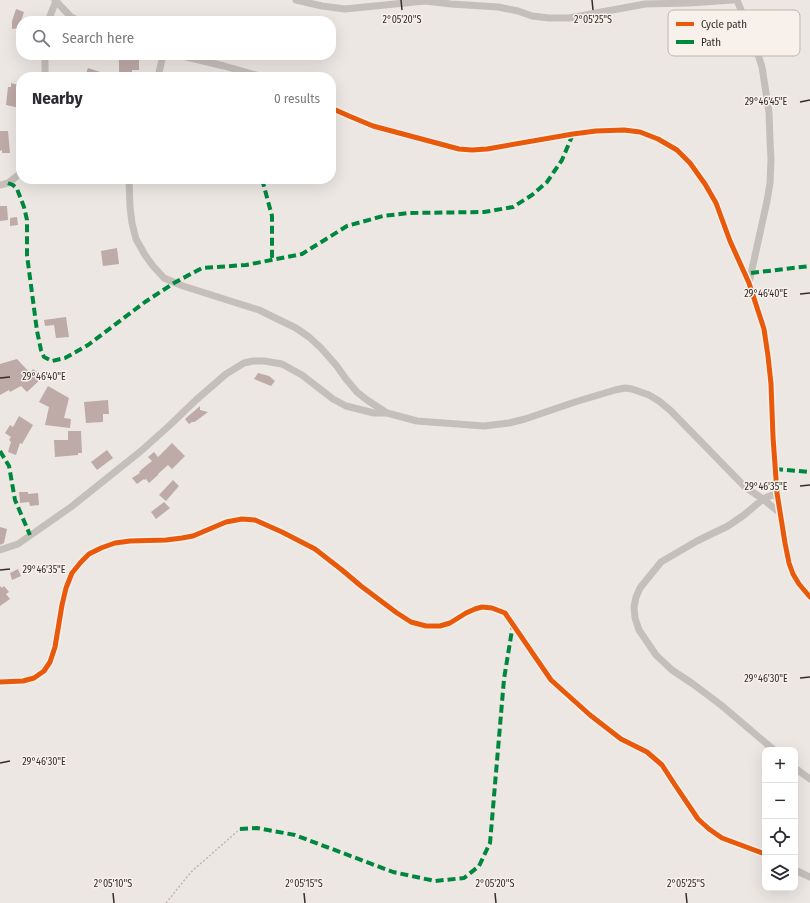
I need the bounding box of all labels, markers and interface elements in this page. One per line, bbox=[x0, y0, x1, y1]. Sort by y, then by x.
legend bbox=[668, 10, 800, 56]
text: 2°05'20"S bbox=[383, 14, 421, 26]
text: 2°05'25"S bbox=[574, 14, 612, 26]
search box bbox=[16, 16, 336, 60]
text: Cycle path bbox=[701, 18, 747, 31]
icon: search bbox=[30, 27, 52, 49]
text: Search here bbox=[62, 29, 134, 47]
text: Path bbox=[701, 36, 721, 49]
text: Nearby bbox=[32, 88, 83, 109]
text: 0 results bbox=[274, 91, 320, 106]
text: 29°46'45"E bbox=[745, 96, 788, 108]
text: 29°46'40"E bbox=[744, 288, 788, 300]
text: 29°46'40"E bbox=[22, 371, 66, 383]
text: 29°46'35"E bbox=[745, 481, 788, 493]
text: 29°46'35"E bbox=[23, 564, 66, 576]
text: 29°46'30"E bbox=[744, 673, 788, 685]
map controls bbox=[762, 747, 798, 891]
button: + bbox=[762, 747, 798, 783]
text: 29°46'30"E bbox=[22, 756, 66, 768]
button: − bbox=[762, 783, 798, 819]
button: locate bbox=[762, 819, 798, 855]
button: layers bbox=[762, 855, 798, 891]
text: 2°05'10"S bbox=[94, 878, 132, 890]
text: 2°05'15"S bbox=[285, 878, 323, 890]
text: 2°05'20"S bbox=[476, 878, 514, 890]
text: 2°05'25"S bbox=[667, 878, 705, 890]

